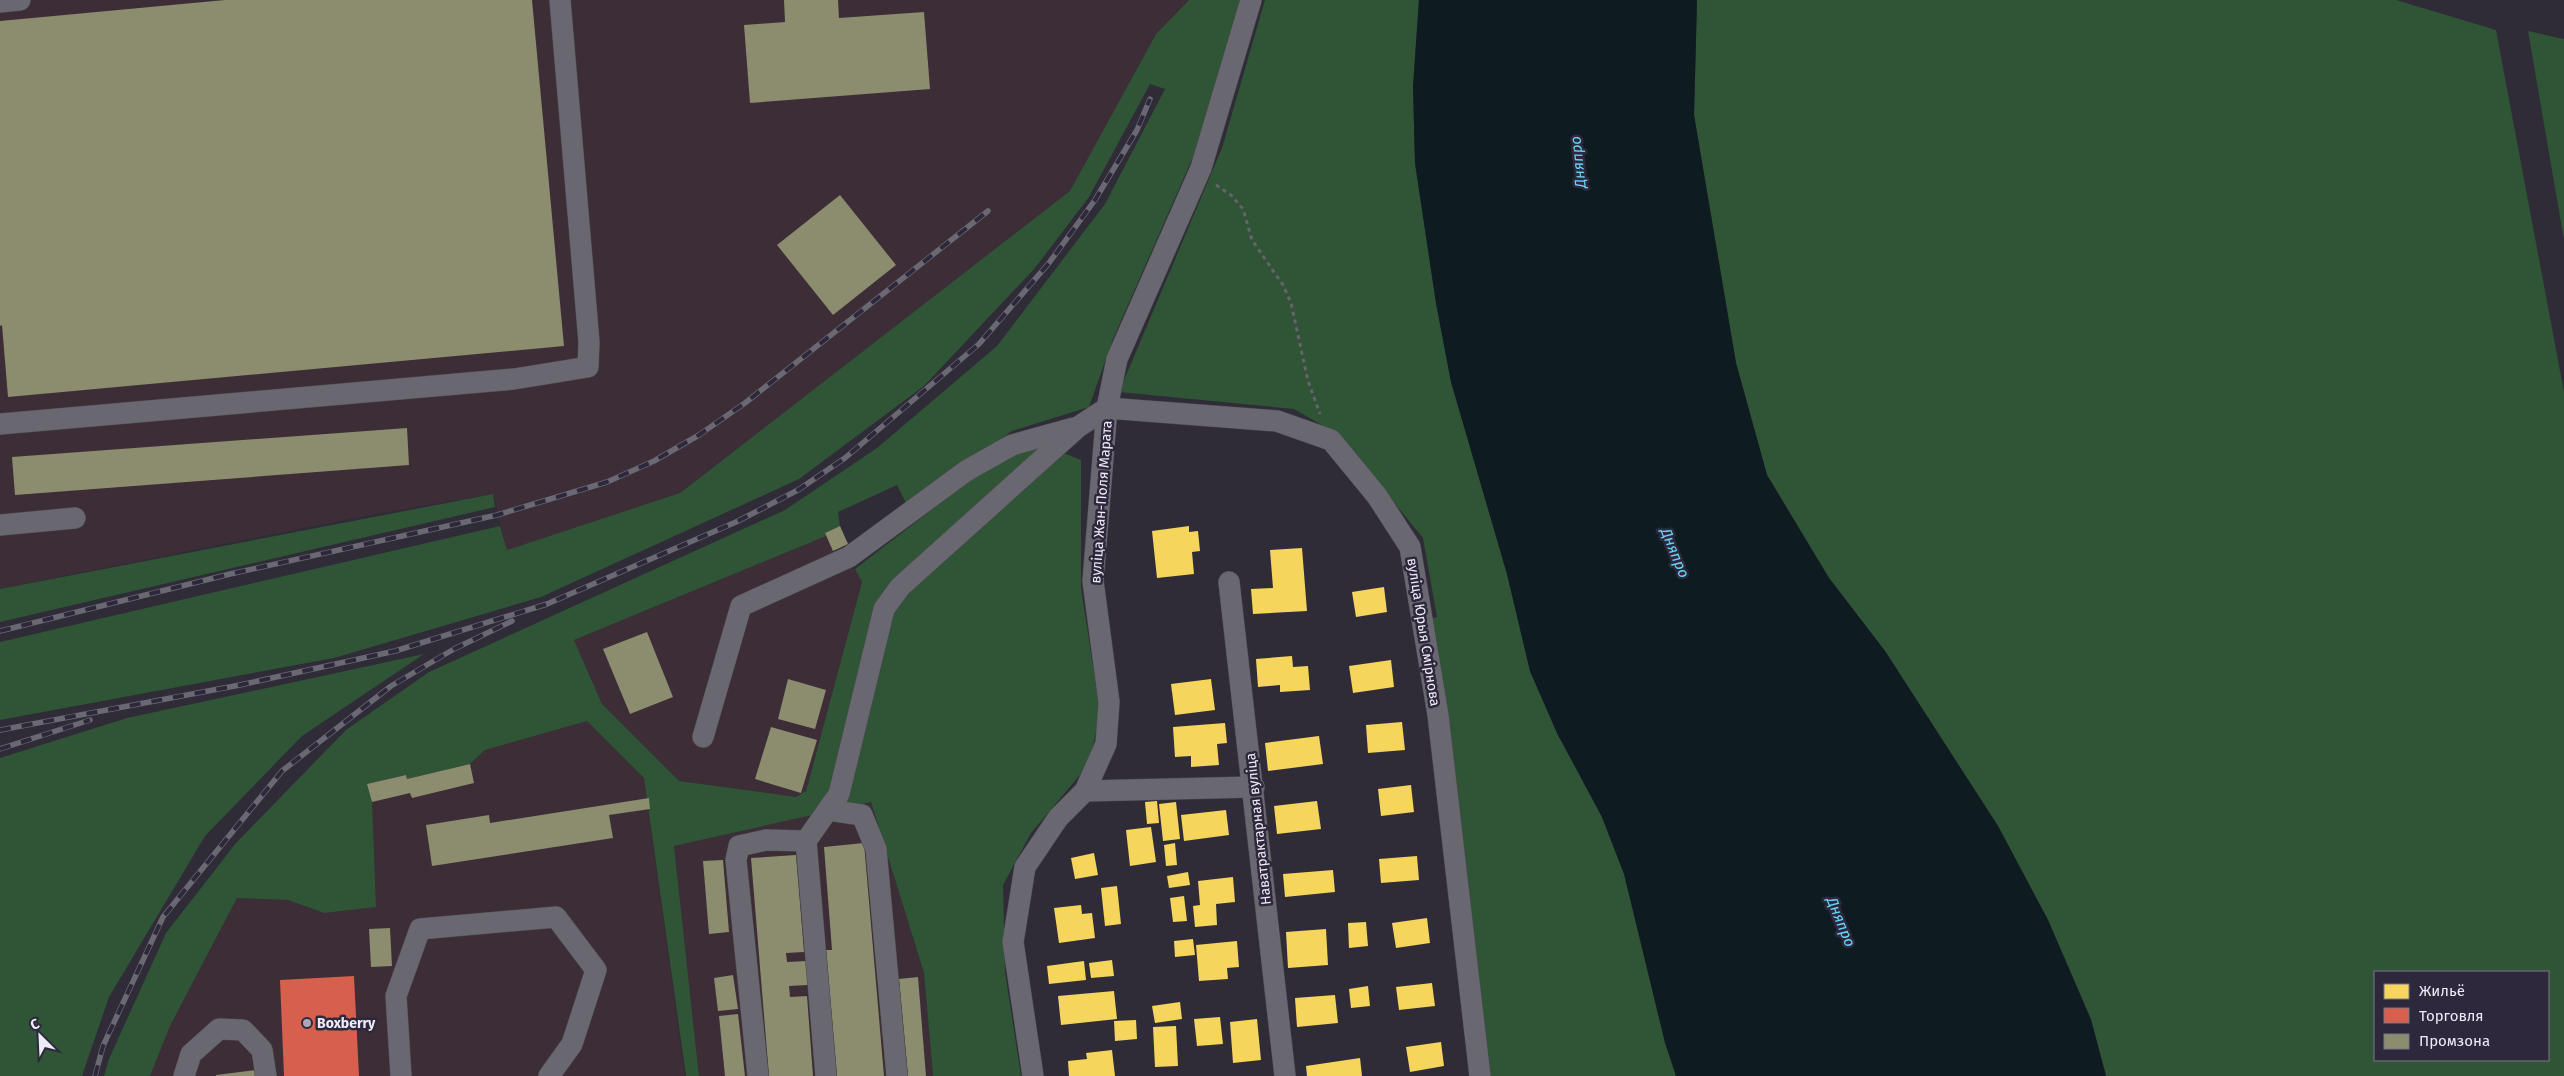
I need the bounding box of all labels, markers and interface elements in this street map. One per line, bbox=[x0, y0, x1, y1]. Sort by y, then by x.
water label: Дняпро bbox=[1566, 135, 1590, 190]
street label: вуліца Жан-Поля Марата bbox=[1087, 420, 1116, 584]
water label: Дняпро bbox=[1657, 525, 1693, 581]
street label: вуліца Юрыя Смірнова bbox=[1403, 557, 1444, 707]
street label: Наватрактарная вуліца bbox=[1242, 752, 1275, 906]
water label: Дняпро bbox=[1823, 894, 1859, 950]
legend bbox=[2374, 971, 2549, 1061]
text: Жильё bbox=[2419, 982, 2465, 1000]
text: Торговля bbox=[2419, 1007, 2484, 1025]
north arrow bbox=[15, 1011, 65, 1061]
text: С bbox=[28, 1015, 42, 1034]
place label: Boxberry bbox=[317, 1015, 376, 1032]
marker: Boxberry bbox=[301, 1017, 313, 1029]
text: Промзона bbox=[2419, 1032, 2490, 1050]

